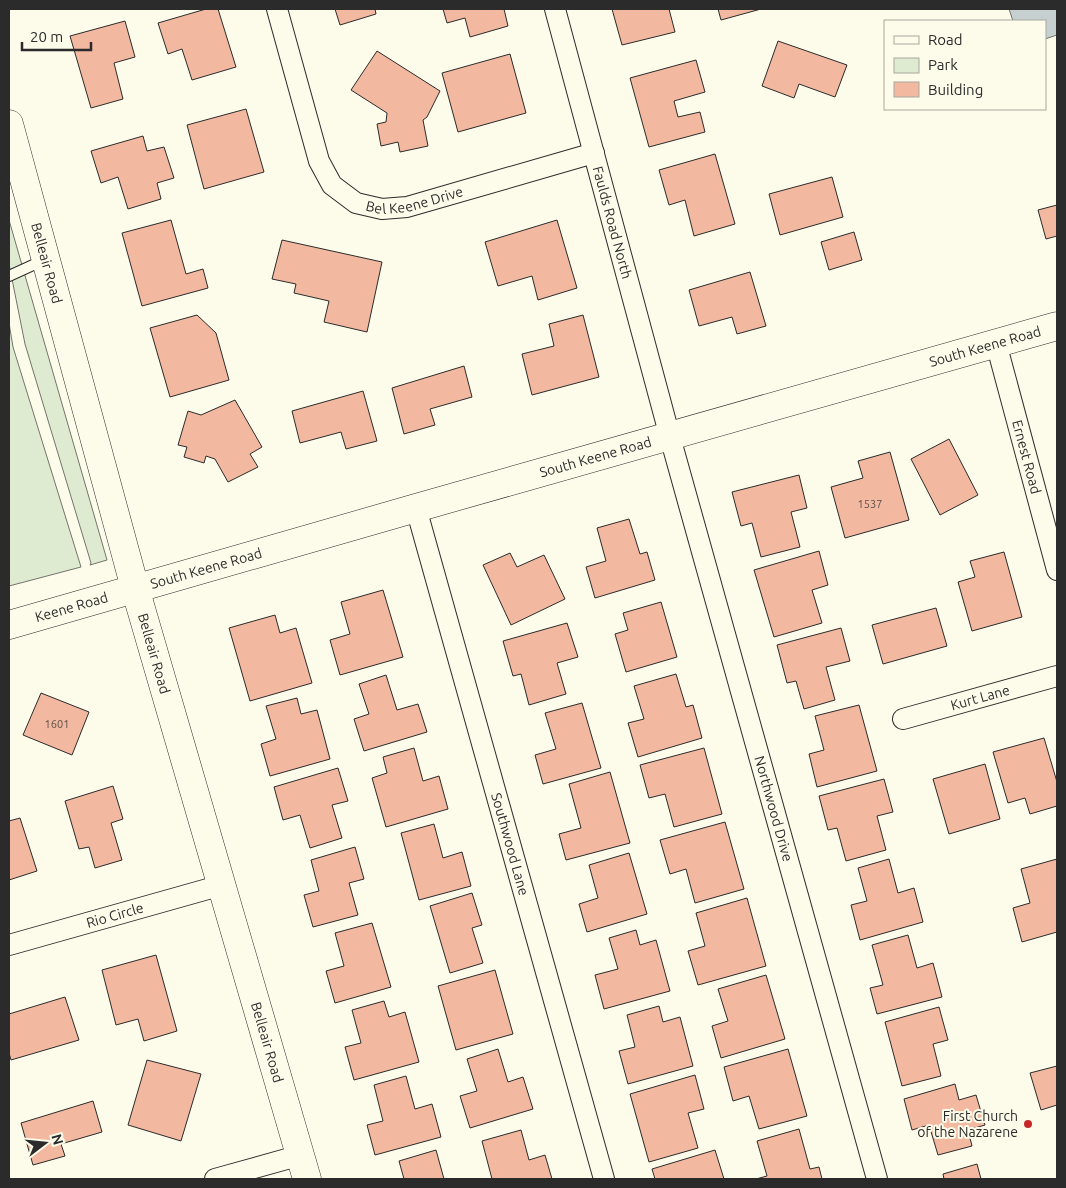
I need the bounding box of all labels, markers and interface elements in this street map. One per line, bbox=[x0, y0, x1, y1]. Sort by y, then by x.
scale bar bbox=[22, 20, 91, 52]
legend bbox=[884, 20, 1046, 110]
text: 20 m bbox=[30, 28, 63, 45]
text: Road bbox=[928, 31, 963, 48]
text: Park bbox=[928, 56, 958, 73]
text: Building bbox=[928, 81, 983, 98]
street label: Faulds Road North bbox=[590, 164, 635, 280]
street label: Bel Keene Drive bbox=[364, 183, 465, 217]
street label: Belleair Road bbox=[28, 221, 65, 305]
street label: South Keene Road bbox=[927, 323, 1043, 370]
street label: Ernest Road bbox=[1009, 418, 1044, 496]
street label: South Keene Road bbox=[538, 434, 653, 481]
house number: 1537 bbox=[858, 498, 882, 510]
street label: South Keene Road bbox=[148, 545, 264, 592]
street label: Keene Road bbox=[33, 589, 110, 625]
street label: Belleair Road bbox=[135, 611, 173, 696]
street label: Kurt Lane bbox=[949, 682, 1011, 713]
house number: 1601 bbox=[45, 718, 69, 730]
street label: Northwood Drive bbox=[751, 754, 796, 863]
street label: Southwood Lane bbox=[488, 791, 532, 897]
street label: Rio Circle bbox=[84, 900, 145, 931]
street label: Belleair Road bbox=[248, 1000, 287, 1085]
place label: First Church of the Nazarene bbox=[917, 1108, 1018, 1140]
north arrow bbox=[20, 1118, 70, 1168]
marker: First Church of the Nazarene bbox=[1022, 1118, 1034, 1130]
text: N bbox=[48, 1132, 67, 1147]

